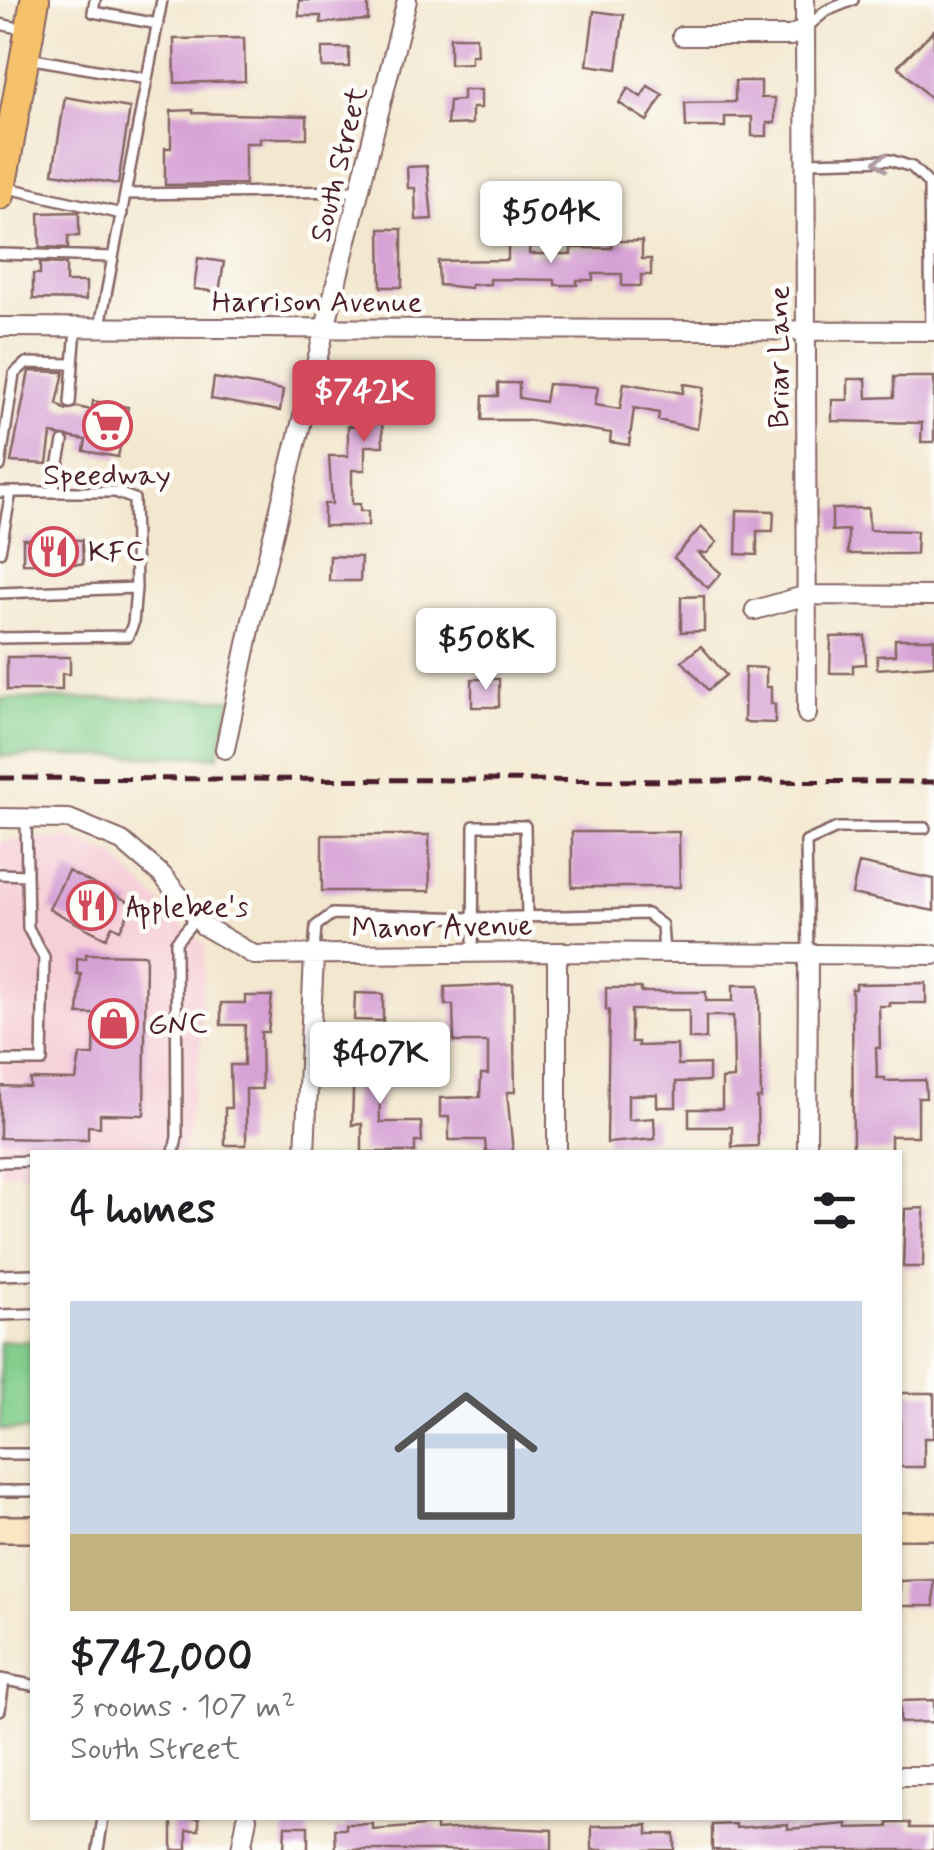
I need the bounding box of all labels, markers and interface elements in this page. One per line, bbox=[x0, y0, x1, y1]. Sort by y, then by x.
street label: South Street bbox=[301, 82, 378, 246]
one-way arrow bbox=[873, 152, 889, 173]
pin: $504K bbox=[481, 181, 621, 266]
text: $504K bbox=[502, 192, 600, 234]
street label: Harrison Avenue bbox=[212, 283, 422, 322]
street label: Briar Lane bbox=[760, 286, 799, 428]
pin: $742K bbox=[294, 360, 434, 445]
text: $742K bbox=[314, 371, 414, 413]
supermarket icon: Speedway bbox=[81, 399, 133, 451]
place label: Speedway bbox=[43, 456, 171, 495]
restaurant icon: KFC bbox=[27, 525, 79, 577]
place label: KFC bbox=[88, 533, 145, 572]
pin: $508K bbox=[416, 608, 556, 693]
text: $508K bbox=[438, 619, 534, 661]
restaurant icon: Applebee's bbox=[65, 880, 117, 932]
place label: Applebee's bbox=[126, 888, 249, 930]
street label: Manor Avenue bbox=[351, 906, 533, 949]
shop icon: GNC bbox=[87, 997, 139, 1049]
place label: GNC bbox=[148, 1005, 208, 1044]
pin: $407K bbox=[310, 1022, 450, 1107]
text: $407K bbox=[332, 1033, 428, 1075]
text: 4 homes bbox=[70, 1183, 216, 1238]
icon: filters bbox=[807, 1183, 862, 1238]
icon: home bbox=[376, 1366, 556, 1546]
text: $742,000 bbox=[70, 1631, 253, 1686]
text: 3 rooms · 107 m² bbox=[70, 1686, 295, 1728]
text: South Street bbox=[70, 1728, 240, 1770]

